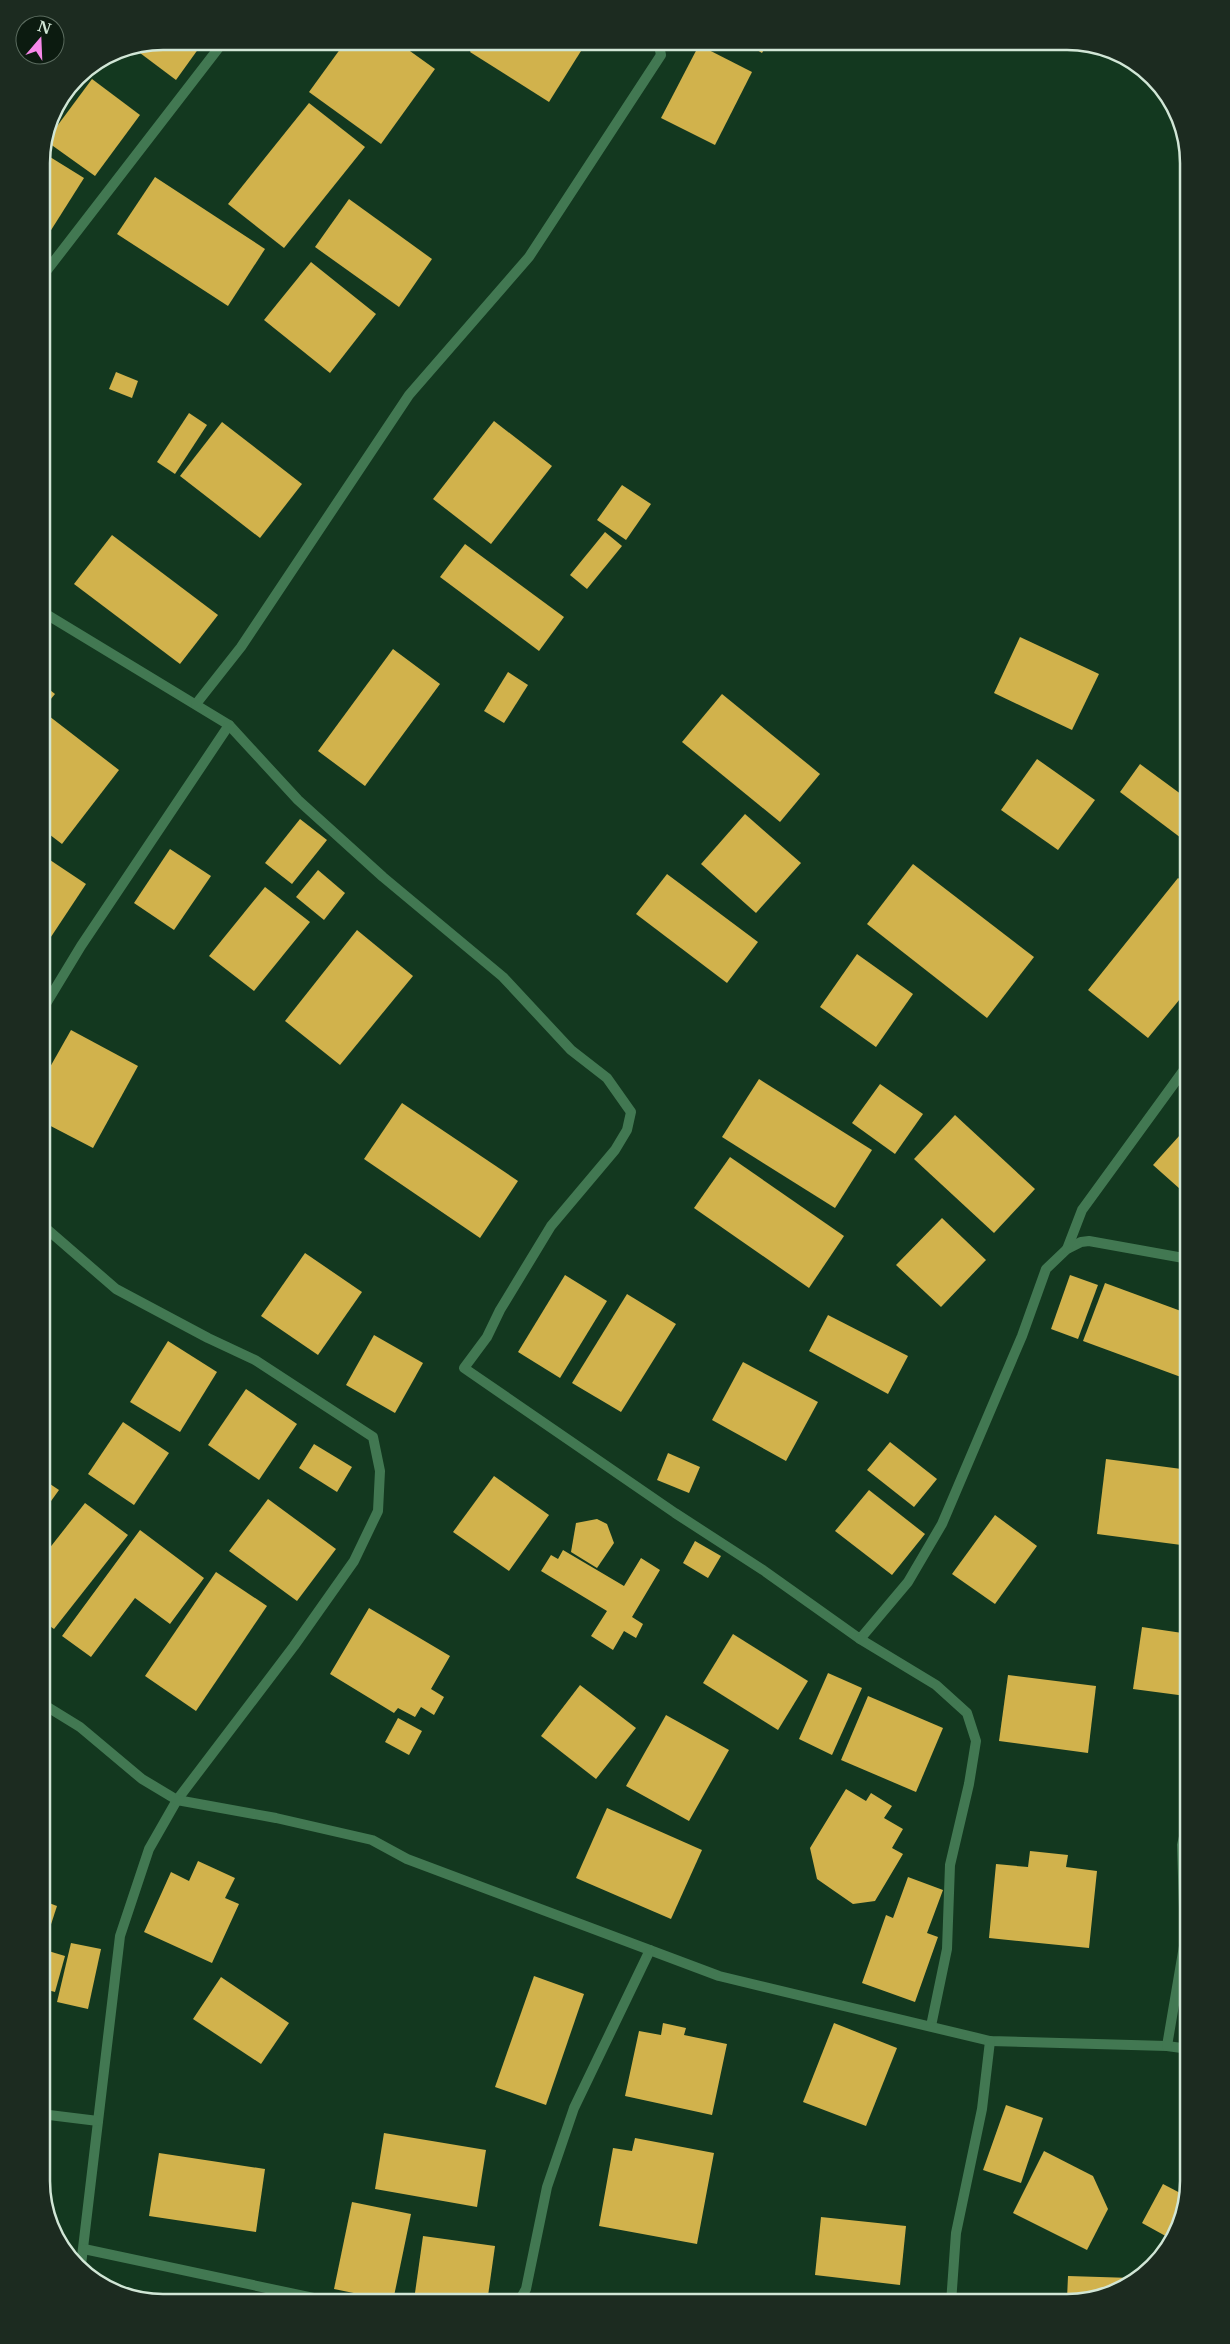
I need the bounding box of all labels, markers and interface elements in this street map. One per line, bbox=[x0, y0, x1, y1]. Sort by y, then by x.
north arrow bbox=[15, 15, 65, 65]
text: N bbox=[35, 17, 53, 38]

